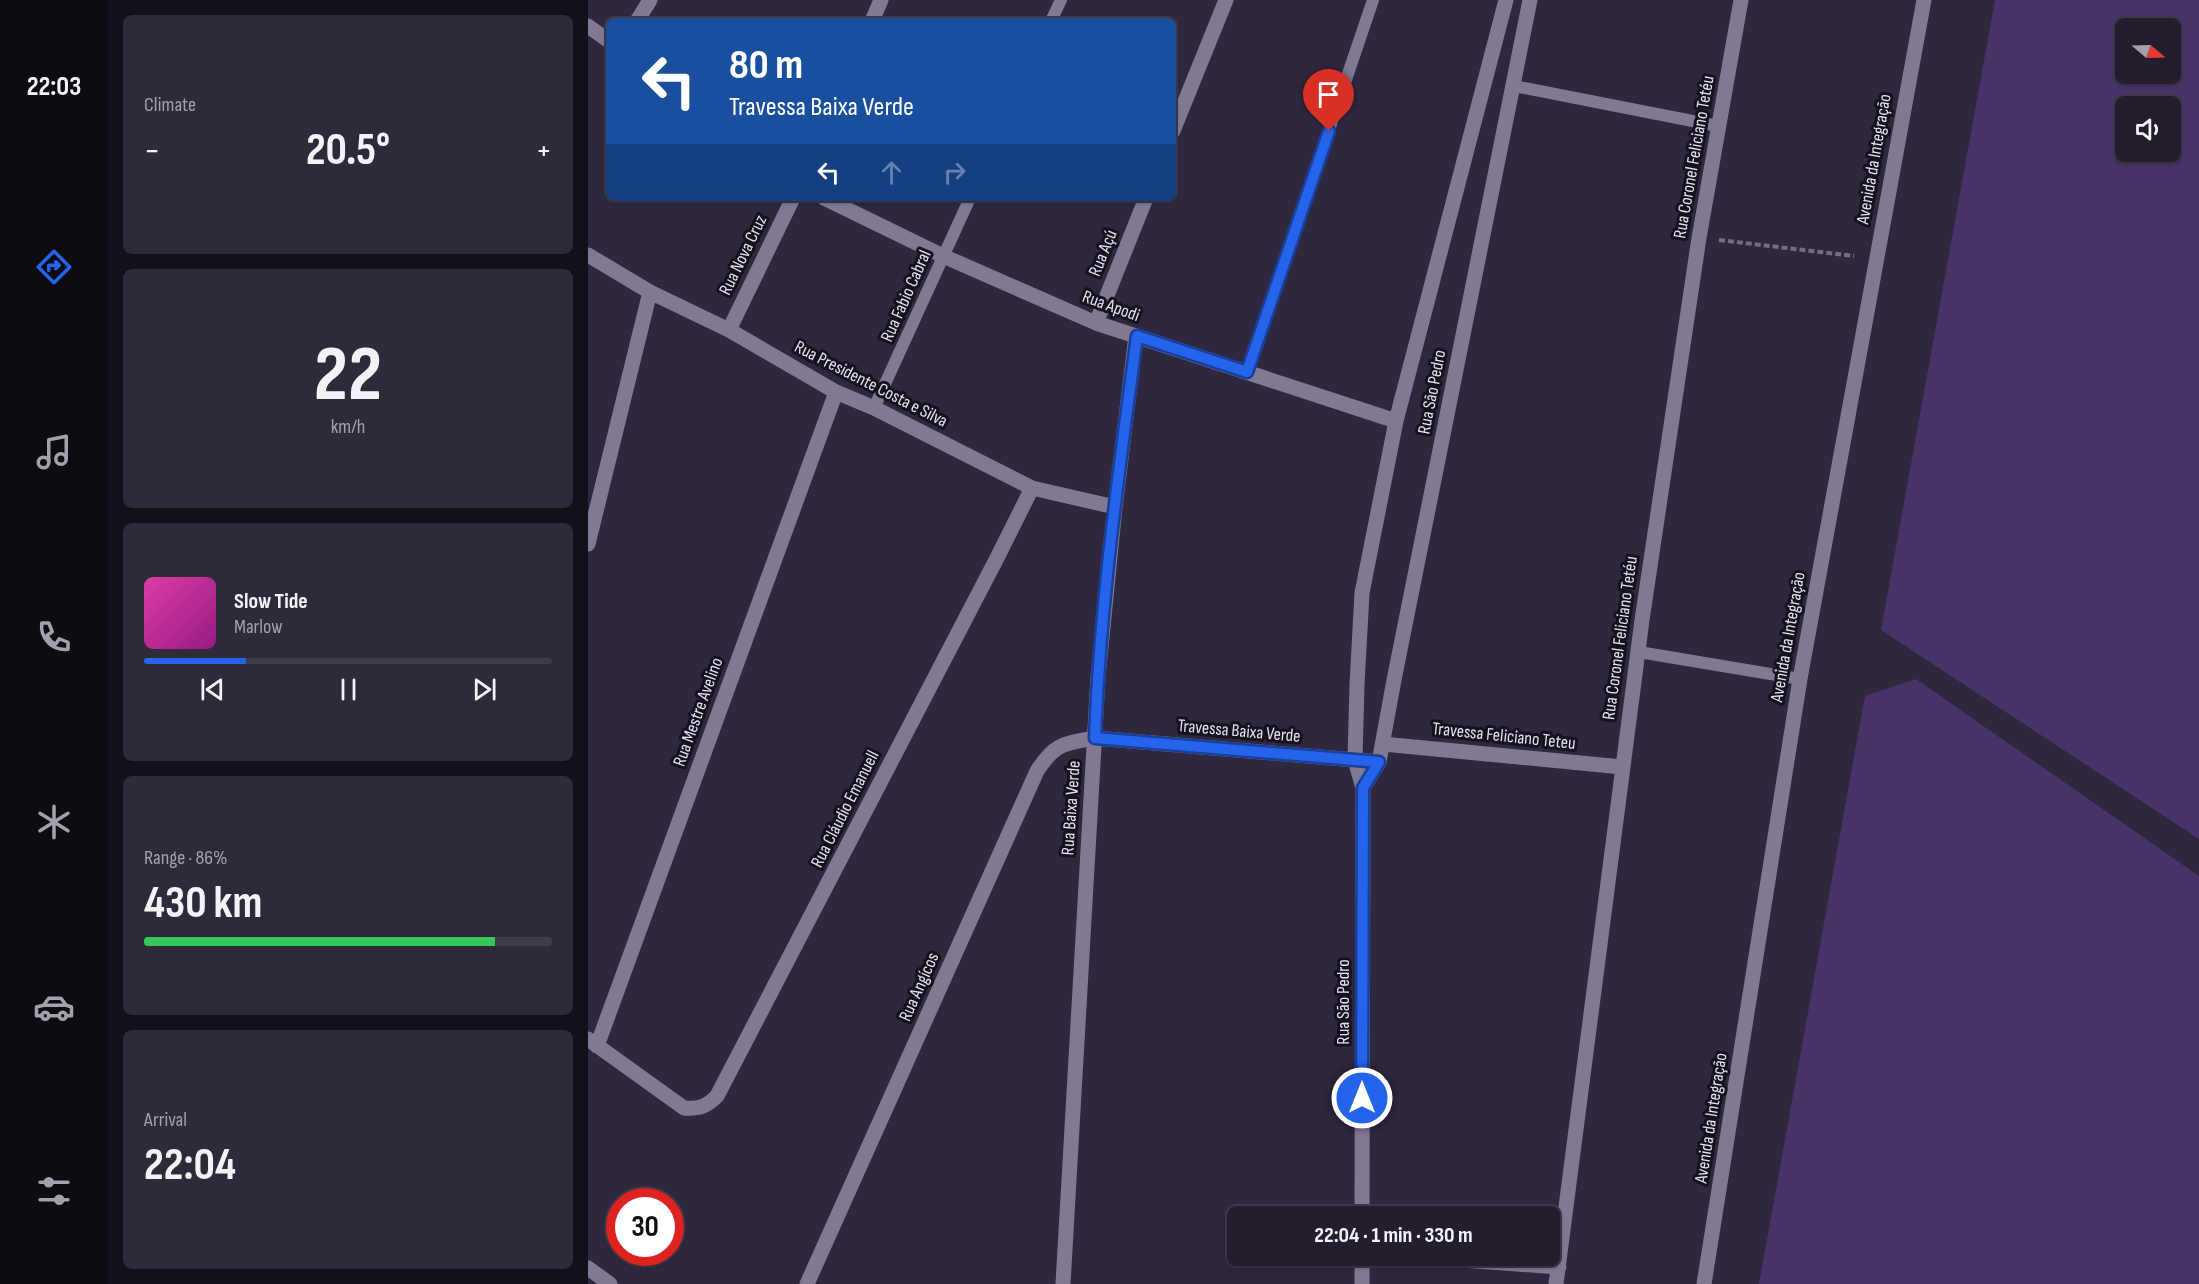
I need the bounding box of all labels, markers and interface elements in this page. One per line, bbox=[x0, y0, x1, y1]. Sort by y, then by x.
north arrow bbox=[2115, 18, 2181, 84]
map controls bbox=[2115, 18, 2181, 162]
text: 80 m bbox=[729, 40, 803, 91]
icon: left bbox=[630, 42, 708, 120]
pin bbox=[1303, 69, 1354, 131]
text: 22:03 bbox=[27, 71, 81, 103]
street label: Rua Coronel Feliciano Tetéu bbox=[1669, 74, 1719, 240]
icon: arrive bbox=[1312, 78, 1345, 111]
text: Travessa Baixa Verde bbox=[729, 91, 914, 123]
street label: Avenida da Integração bbox=[1852, 92, 1896, 227]
text: Climate bbox=[144, 93, 196, 117]
button: sound bbox=[2115, 96, 2181, 162]
text: 20.5° bbox=[306, 123, 390, 178]
text: − bbox=[144, 131, 160, 171]
text: + bbox=[536, 131, 552, 171]
icon: left bbox=[812, 156, 845, 189]
icon: ahead bbox=[875, 156, 908, 189]
icon: right bbox=[938, 156, 971, 189]
street label: Rua Nova Cruz bbox=[715, 211, 772, 298]
street label: Rua Açú bbox=[1084, 227, 1122, 279]
icon: directions bbox=[33, 246, 75, 288]
street label: Rua Fabio Cabral bbox=[876, 247, 936, 345]
street label: Rua Apodi bbox=[1079, 286, 1143, 326]
text: 22 bbox=[314, 329, 382, 422]
street label: Rua Presidente Costa e Silva bbox=[791, 336, 951, 432]
street label: Rua São Pedro bbox=[1414, 348, 1450, 436]
text: km/h bbox=[331, 415, 365, 439]
icon: music bbox=[33, 431, 75, 473]
street label: Rua Coronel Feliciano Tetéu bbox=[1598, 555, 1642, 721]
street label: Avenida da Integração bbox=[1766, 570, 1810, 705]
text: Slow Tide bbox=[234, 588, 308, 615]
text: Marlow bbox=[234, 615, 282, 639]
icon: phone bbox=[33, 616, 75, 658]
street label: Rua Mestre Avelino bbox=[669, 655, 727, 769]
icon: previous bbox=[196, 673, 229, 706]
icon: pause bbox=[332, 673, 365, 706]
icon: next bbox=[468, 673, 501, 706]
street label: Travessa Baixa Verde bbox=[1177, 715, 1301, 747]
street label: Travessa Feliciano Teteu bbox=[1431, 718, 1577, 754]
street label: Rua Cláudio Emanuell bbox=[806, 747, 884, 871]
street label: Rua Baixa Verde bbox=[1057, 760, 1085, 856]
icon: climate bbox=[33, 801, 75, 843]
text: Range · 86% bbox=[144, 846, 228, 870]
text: 430 km bbox=[144, 876, 262, 931]
street label: Rua Angícos bbox=[895, 949, 943, 1025]
street label: Rua São Pedro bbox=[1333, 959, 1354, 1045]
icon: car bbox=[33, 986, 75, 1028]
street label: Avenida da Integração bbox=[1690, 1051, 1732, 1186]
position arrow bbox=[1330, 1066, 1394, 1130]
text: Arrival bbox=[144, 1108, 187, 1132]
text: 22:04 bbox=[144, 1138, 236, 1193]
icon: filters bbox=[33, 1170, 75, 1212]
speed limit sign: 30 bbox=[606, 1188, 684, 1266]
text: 22:04 · 1 min · 330 m bbox=[1314, 1222, 1473, 1249]

